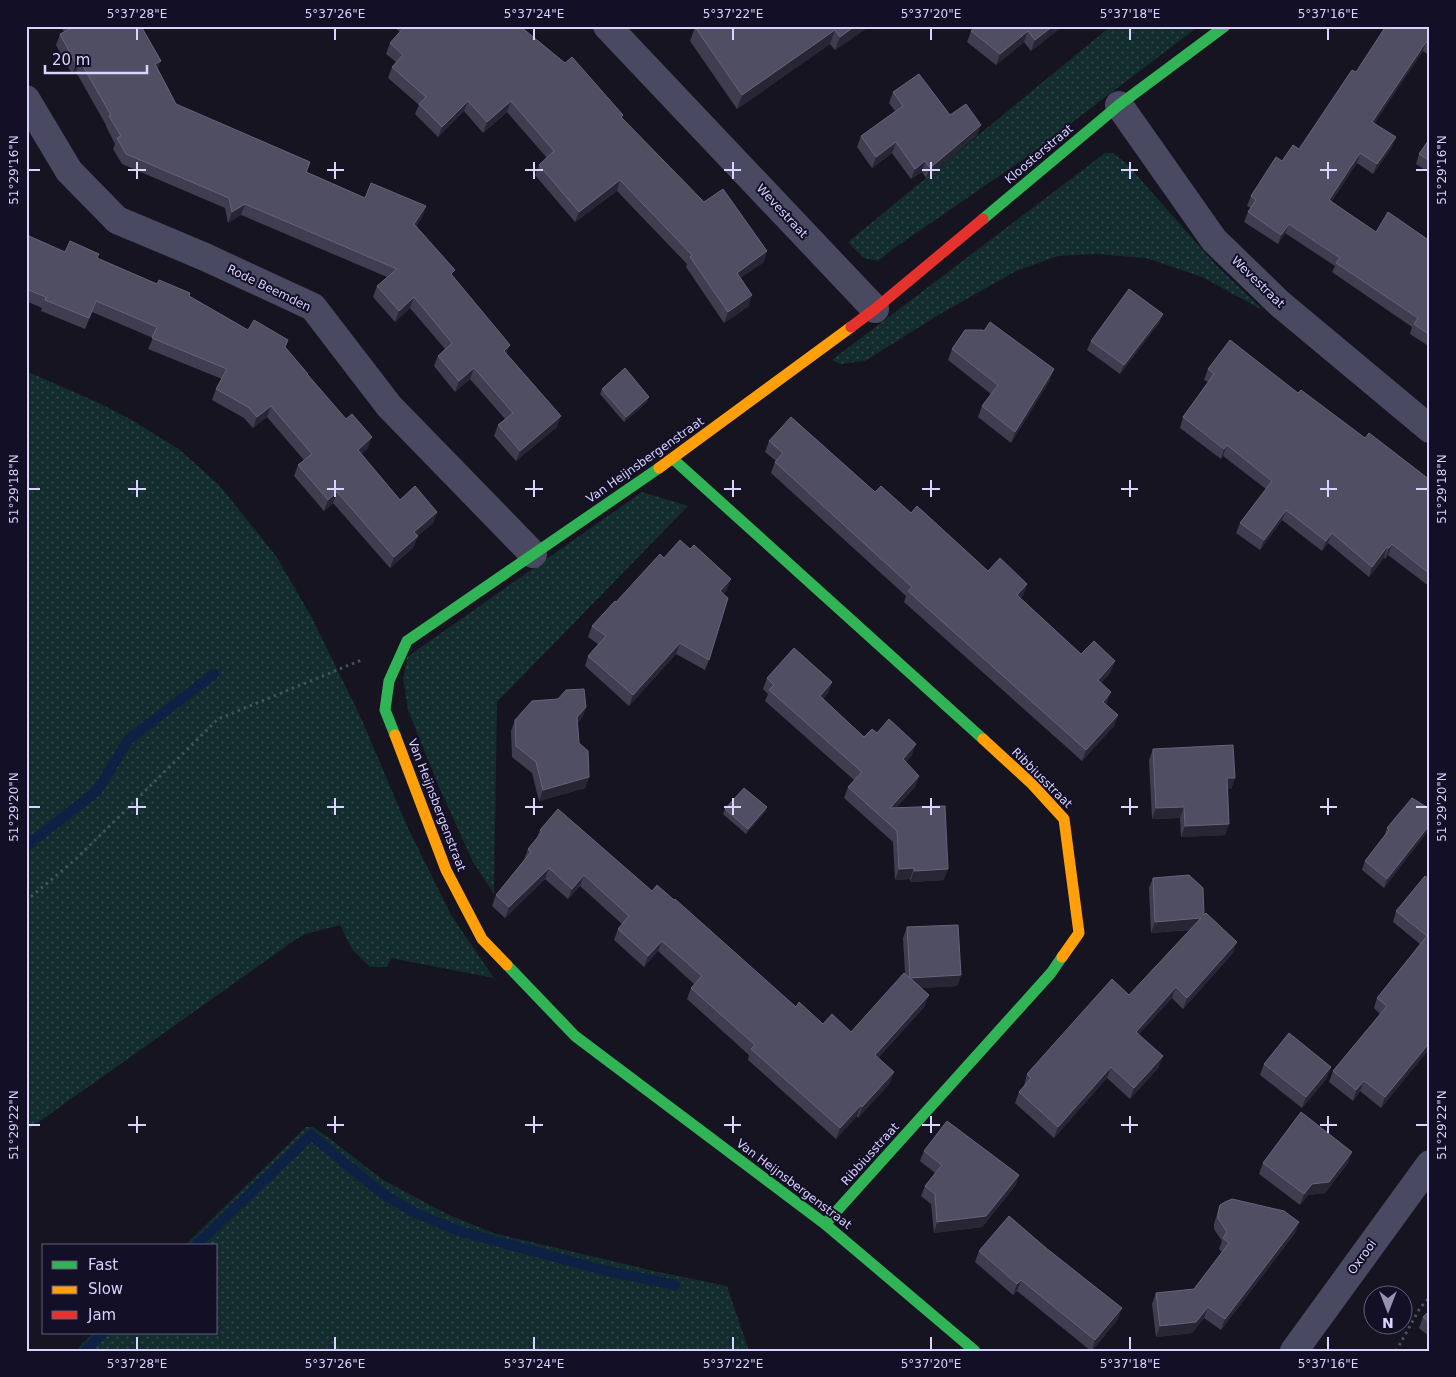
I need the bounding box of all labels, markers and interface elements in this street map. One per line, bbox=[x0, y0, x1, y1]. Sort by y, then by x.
text: 5°37'28"E bbox=[107, 7, 167, 21]
text: 5°37'26"E bbox=[305, 7, 365, 21]
text: 5°37'24"E bbox=[504, 7, 564, 21]
text: 5°37'22"E bbox=[703, 7, 763, 21]
text: 5°37'20"E bbox=[901, 7, 961, 21]
text: 5°37'18"E bbox=[1100, 7, 1160, 21]
text: 5°37'16"E bbox=[1298, 7, 1358, 21]
scale bar bbox=[45, 42, 148, 74]
text: 20 m bbox=[52, 51, 90, 69]
street label: Kloosterstraat bbox=[1002, 121, 1076, 187]
text: 51°29'16"N bbox=[7, 135, 21, 205]
text: 51°29'16"N bbox=[1435, 135, 1449, 205]
street label: Wevestraat bbox=[754, 181, 811, 241]
street label: Wevestraat bbox=[1229, 253, 1288, 311]
street label: Rode Beemden bbox=[225, 262, 313, 314]
street label: Van Heijnsbergenstraat bbox=[583, 414, 707, 506]
text: 51°29'18"N bbox=[7, 454, 21, 524]
text: 51°29'18"N bbox=[1435, 454, 1449, 524]
street label: Van Heijnsbergenstraat bbox=[405, 737, 469, 873]
street label: Ribbiusstraat bbox=[1009, 745, 1075, 811]
text: 51°29'20"N bbox=[7, 772, 21, 842]
text: 51°29'20"N bbox=[1435, 772, 1449, 842]
text: 51°29'22"N bbox=[7, 1090, 21, 1160]
text: 51°29'22"N bbox=[1435, 1090, 1449, 1160]
street label: Ribbiusstraat bbox=[838, 1120, 902, 1188]
street label: Van Heijnsbergenstraat bbox=[734, 1136, 855, 1232]
street label: Oxrooi bbox=[1345, 1237, 1379, 1277]
legend bbox=[42, 1244, 218, 1334]
text: Fast bbox=[88, 1256, 118, 1274]
text: Slow bbox=[88, 1280, 123, 1298]
north arrow bbox=[1364, 1284, 1414, 1334]
text: Jam bbox=[87, 1306, 116, 1324]
text: N bbox=[1382, 1315, 1394, 1331]
text: 5°37'28"E bbox=[107, 1357, 167, 1371]
text: 5°37'26"E bbox=[305, 1357, 365, 1371]
text: 5°37'24"E bbox=[504, 1357, 564, 1371]
text: 5°37'22"E bbox=[703, 1357, 763, 1371]
text: 5°37'20"E bbox=[901, 1357, 961, 1371]
text: 5°37'18"E bbox=[1100, 1357, 1160, 1371]
text: 5°37'16"E bbox=[1298, 1357, 1358, 1371]

